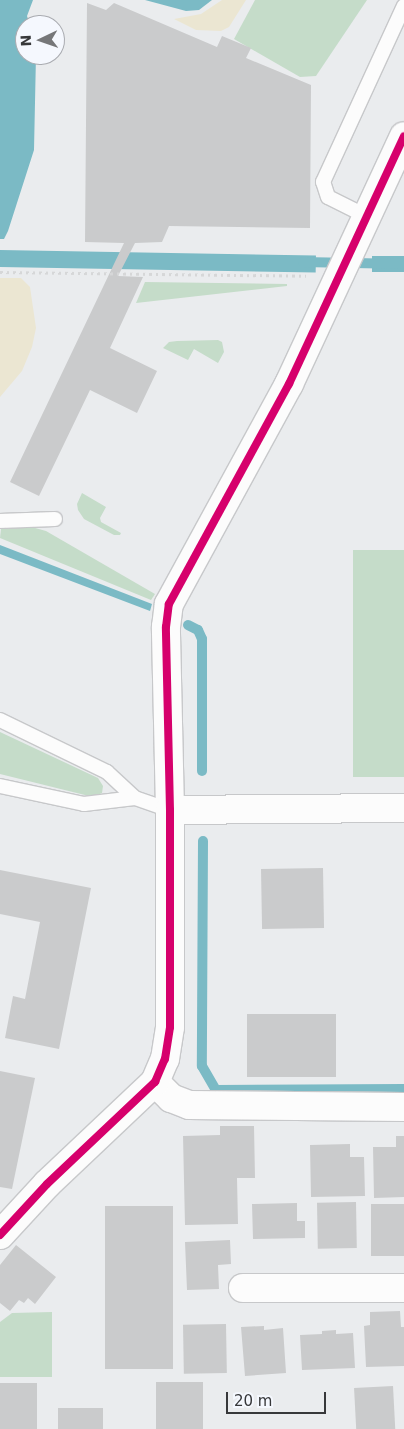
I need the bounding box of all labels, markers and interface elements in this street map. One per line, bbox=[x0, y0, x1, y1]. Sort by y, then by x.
north arrow bbox=[15, 15, 65, 65]
text: N bbox=[18, 34, 34, 47]
scale bar bbox=[229, 1382, 329, 1414]
text: 20 m bbox=[234, 1392, 272, 1410]

